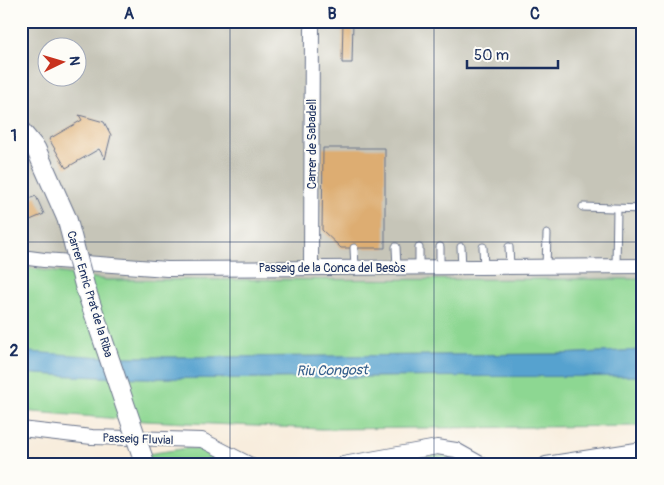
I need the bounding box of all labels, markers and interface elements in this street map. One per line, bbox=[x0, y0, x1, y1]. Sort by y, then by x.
text: A bbox=[124, 4, 135, 24]
text: B bbox=[327, 4, 337, 24]
text: C bbox=[530, 4, 540, 24]
north arrow bbox=[38, 38, 88, 88]
scale bar bbox=[467, 38, 558, 70]
text: 50 m bbox=[474, 46, 509, 65]
text: N bbox=[66, 55, 83, 66]
street label: Carrer de Sabadell bbox=[305, 99, 320, 189]
text: 1 bbox=[11, 126, 17, 146]
street label: Carrer Enric Prat de la Riba bbox=[63, 229, 116, 360]
street label: Passeig de la Conca del Besòs bbox=[259, 261, 406, 276]
text: 2 bbox=[10, 341, 19, 361]
water label: Riu Congost bbox=[296, 361, 369, 380]
street label: Passeig Fluvial bbox=[102, 431, 174, 448]

